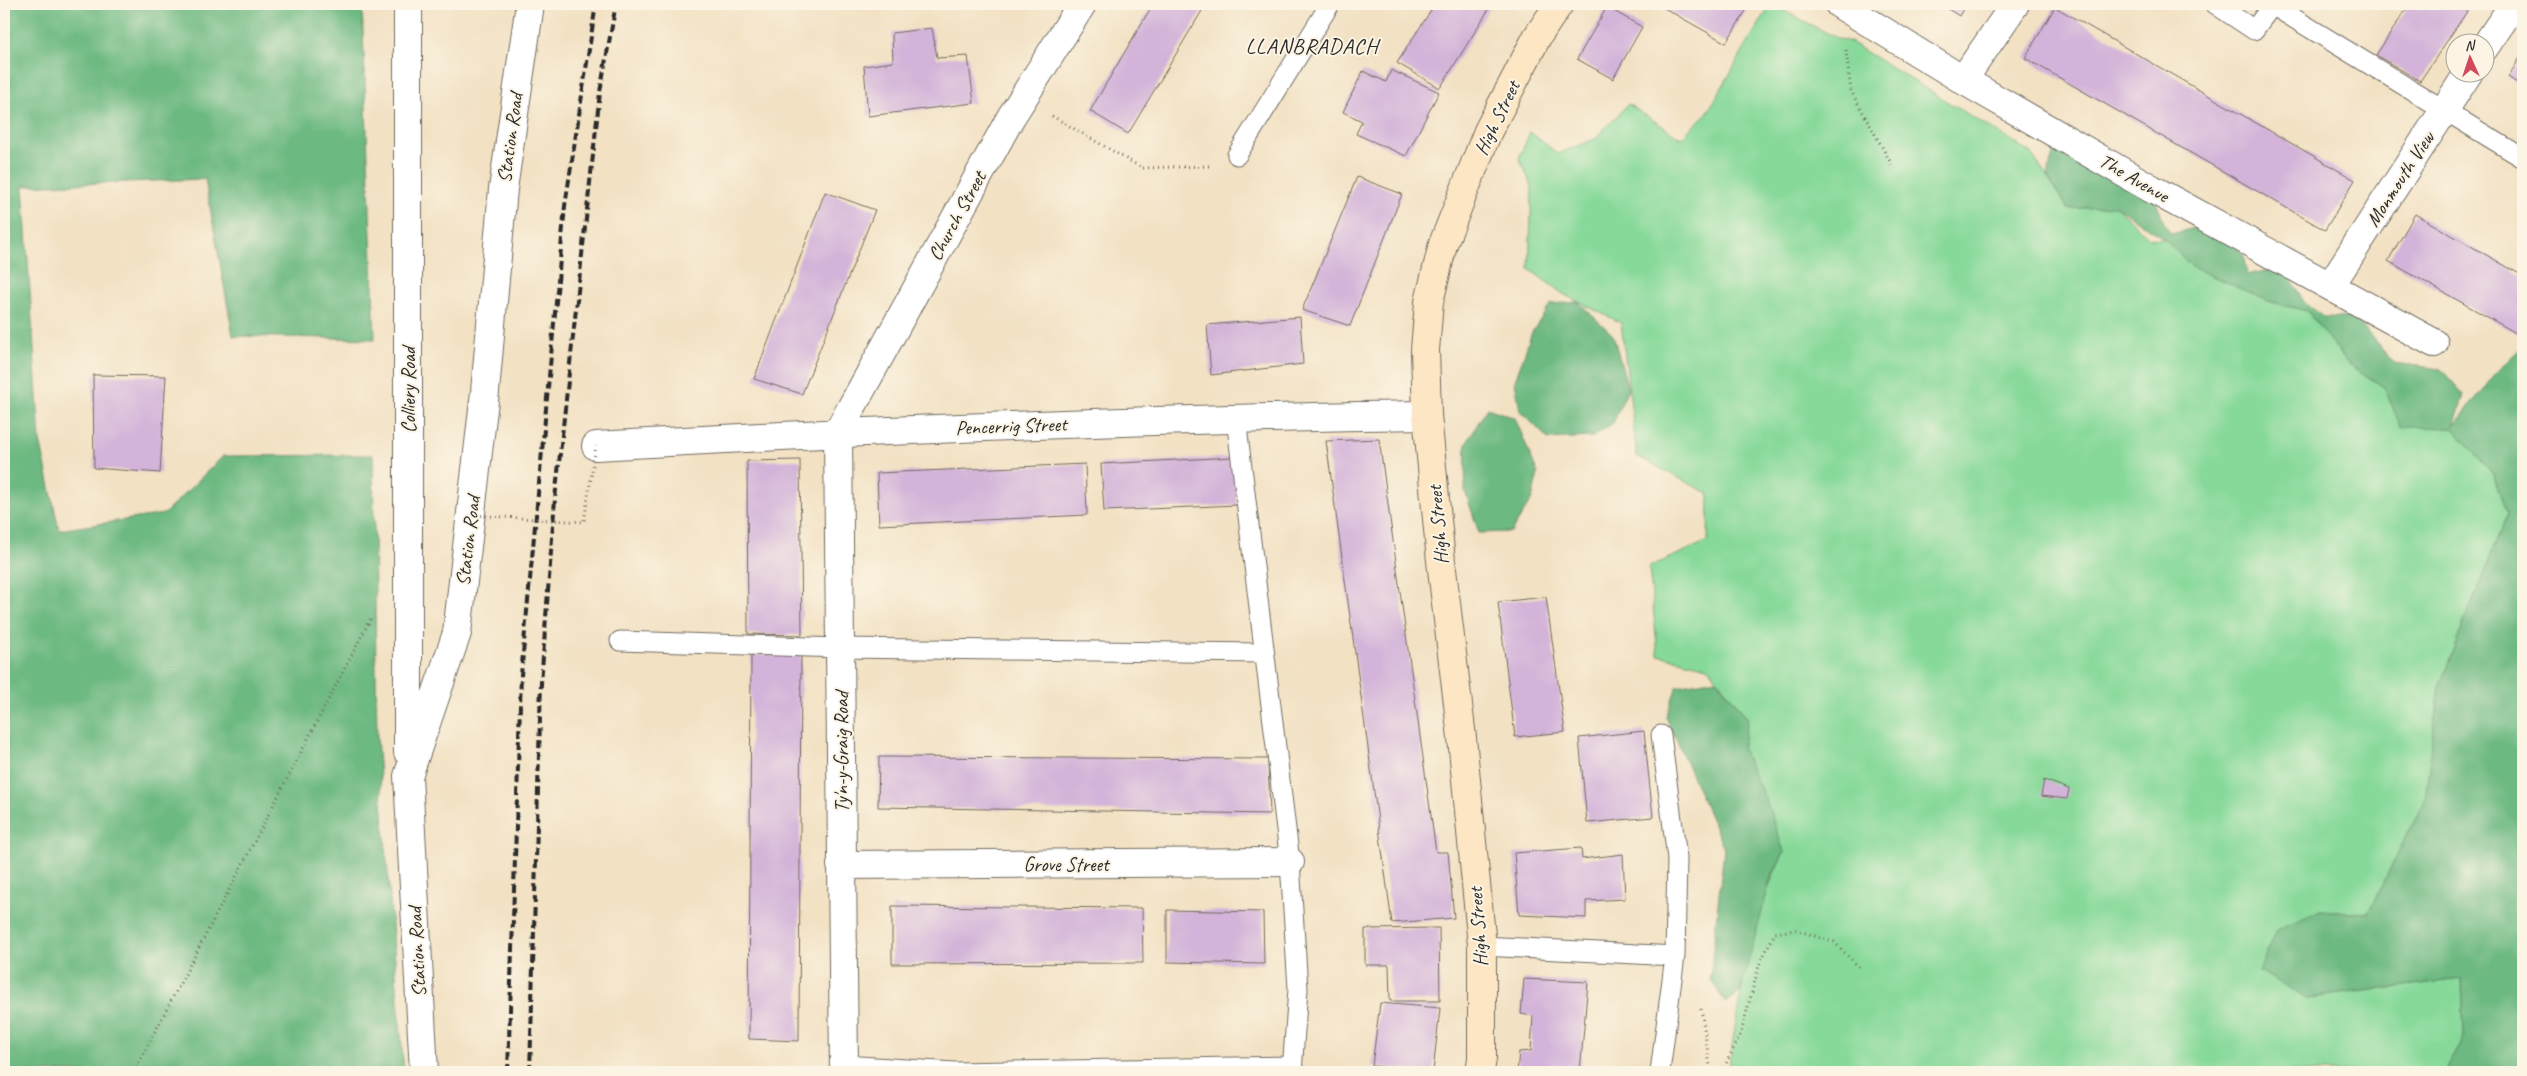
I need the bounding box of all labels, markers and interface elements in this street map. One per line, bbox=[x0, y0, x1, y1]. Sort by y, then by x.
district label: LLANBRADACH bbox=[1246, 32, 1381, 60]
north arrow bbox=[2444, 32, 2494, 82]
text: N bbox=[2465, 37, 2476, 54]
street label: High Street bbox=[1468, 75, 1527, 159]
street label: Station Road bbox=[491, 88, 529, 184]
street label: Monmouth View bbox=[2360, 125, 2441, 231]
street label: The Avenue bbox=[2095, 148, 2175, 209]
street label: Church Street bbox=[922, 165, 993, 265]
street label: Colliery Road bbox=[396, 344, 421, 433]
street label: Pencerrig Street bbox=[955, 411, 1069, 440]
street label: High Street bbox=[1422, 482, 1454, 566]
street label: Station Road bbox=[450, 492, 486, 587]
street label: Ty'n-y-Graig Road bbox=[829, 688, 854, 813]
street label: Grove Street bbox=[1023, 852, 1111, 877]
street label: High Street bbox=[1463, 884, 1493, 967]
street label: Station Road bbox=[402, 903, 432, 998]

